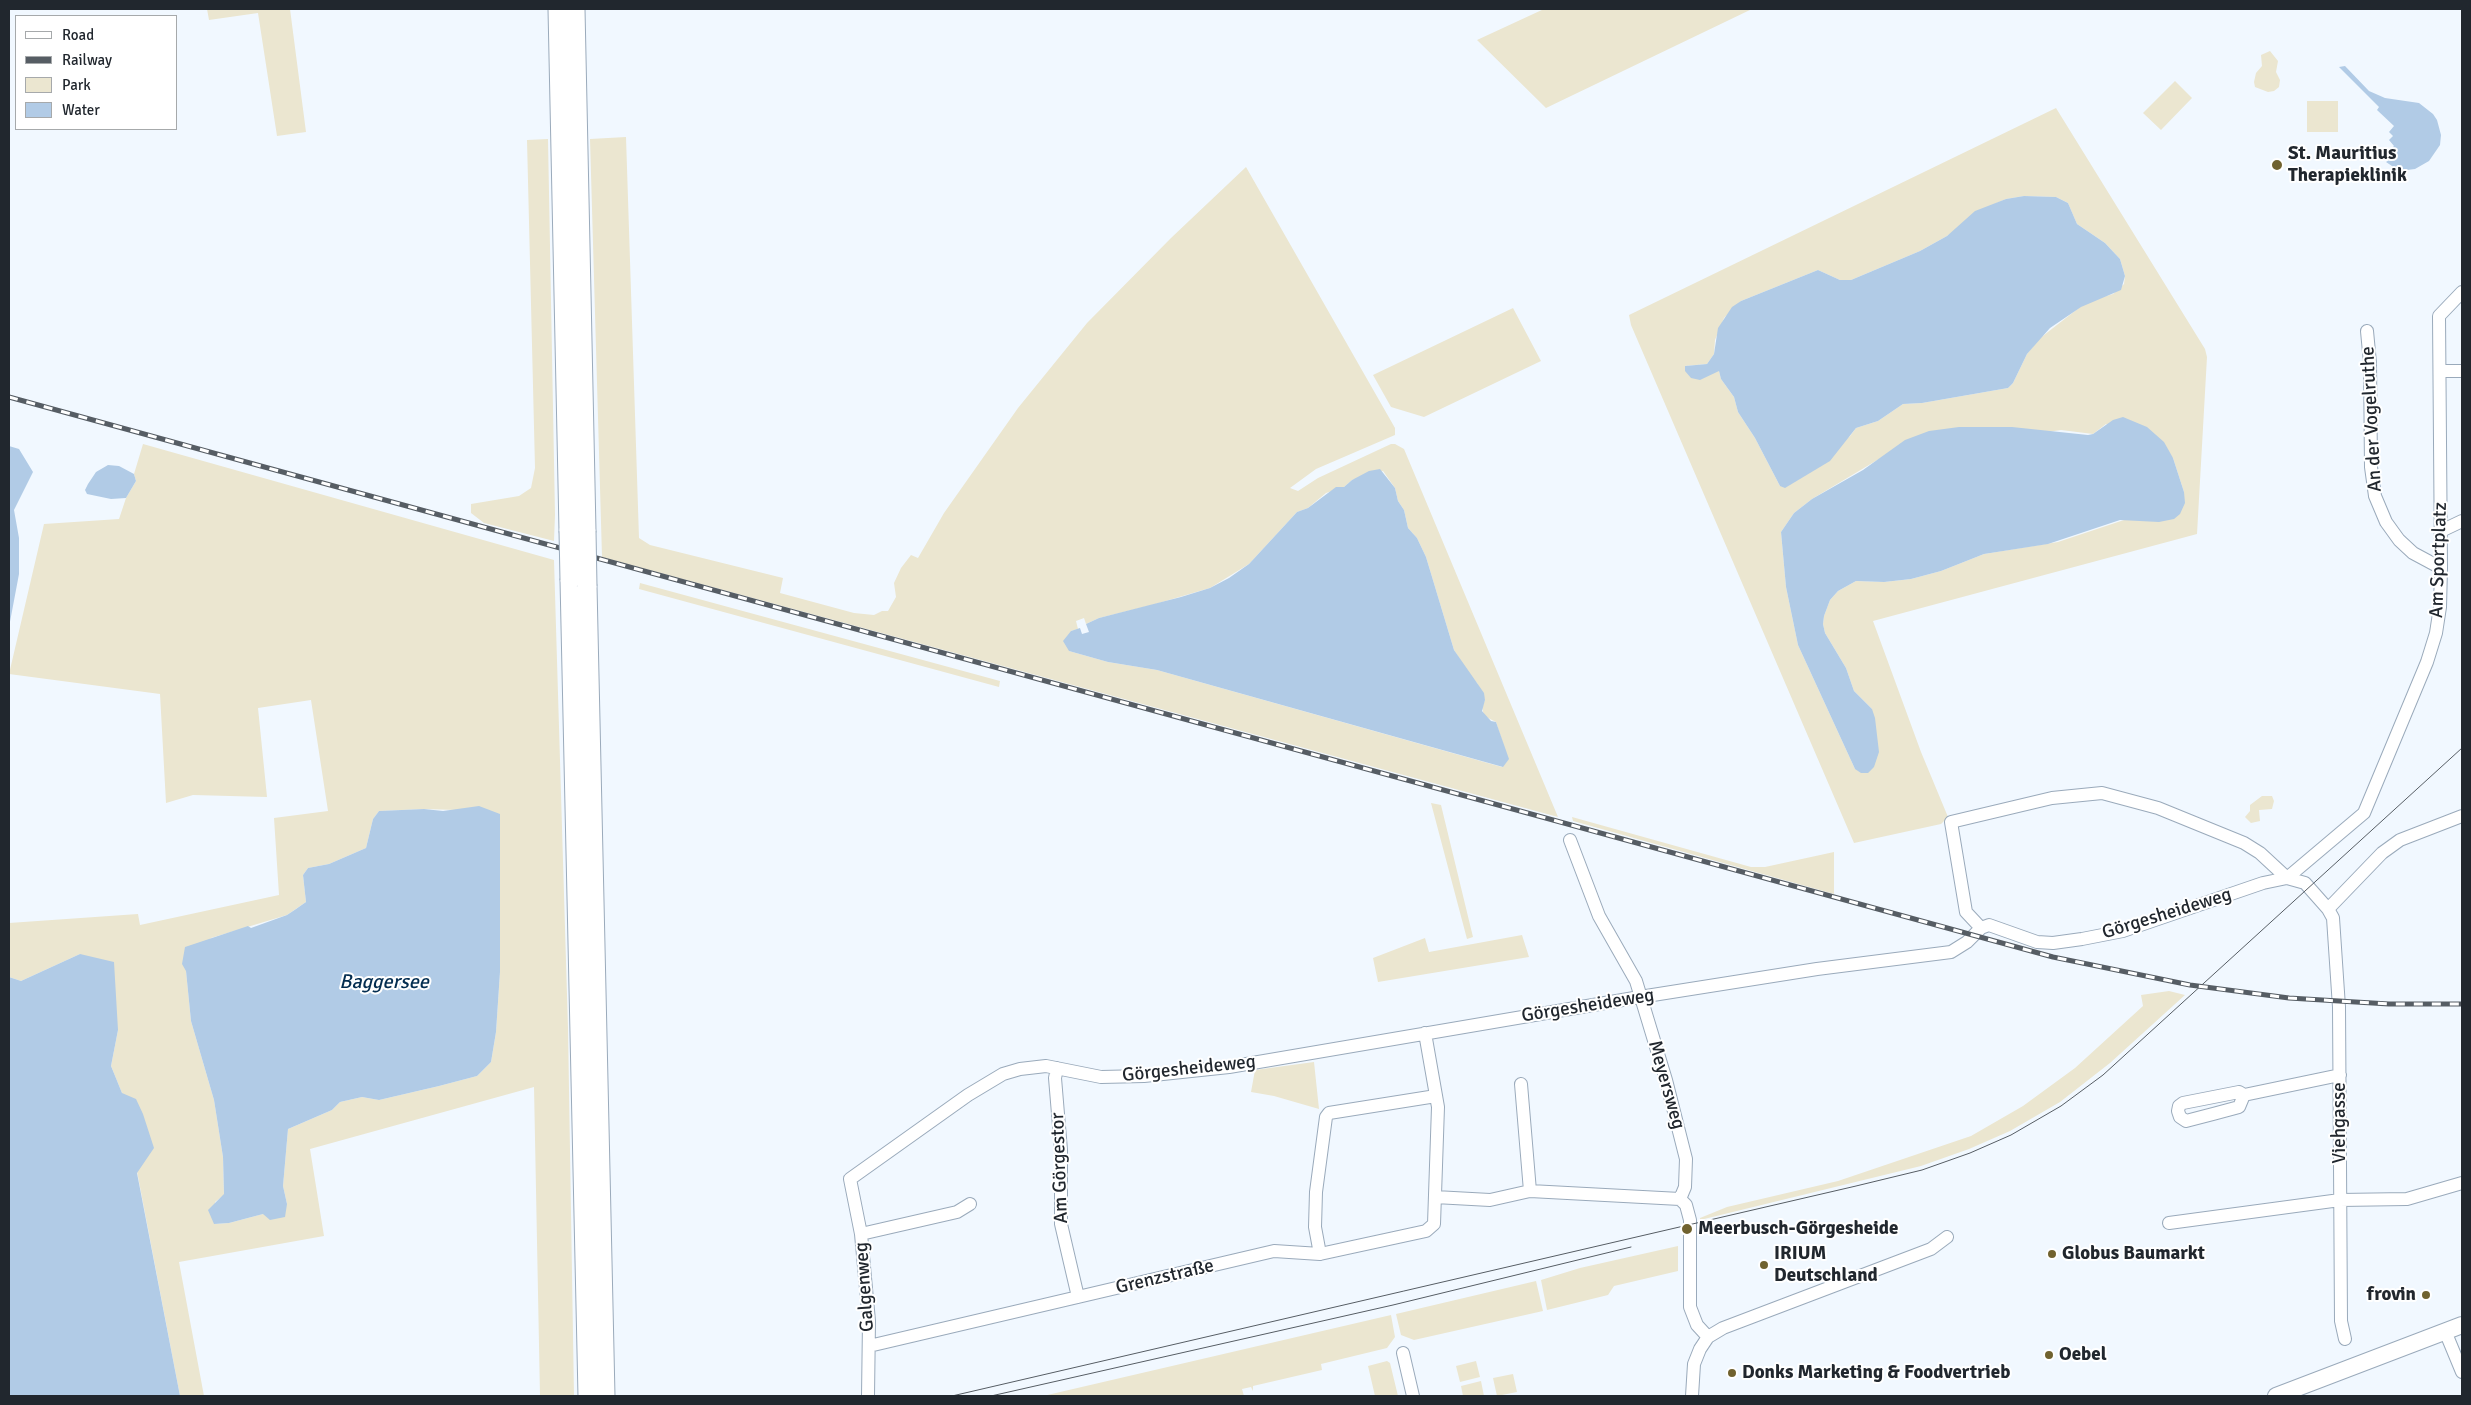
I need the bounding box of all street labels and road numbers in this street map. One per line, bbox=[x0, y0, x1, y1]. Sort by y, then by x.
street label: An der Vogelruthe bbox=[2357, 346, 2387, 492]
street label: Am Sportplatz bbox=[2426, 502, 2452, 618]
street label: Görgesheideweg bbox=[2100, 883, 2234, 945]
street label: Görgesheideweg bbox=[1520, 984, 1656, 1028]
street label: Meyersweg bbox=[1642, 1038, 1690, 1132]
street label: Görgesheideweg bbox=[1121, 1051, 1257, 1087]
street label: Viehgasse bbox=[2329, 1082, 2351, 1164]
street label: Am Görgestor bbox=[1047, 1112, 1073, 1224]
street label: Galgenweg bbox=[850, 1241, 880, 1333]
street label: Grenzstraße bbox=[1114, 1255, 1216, 1299]

